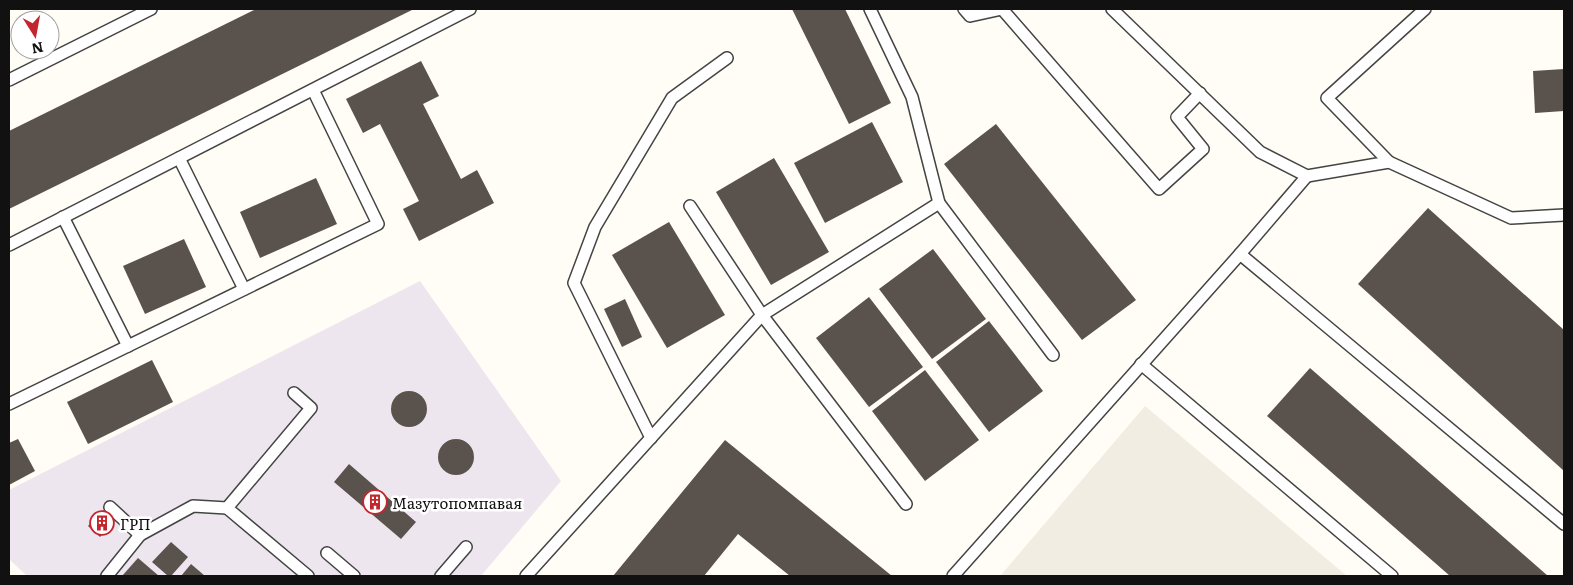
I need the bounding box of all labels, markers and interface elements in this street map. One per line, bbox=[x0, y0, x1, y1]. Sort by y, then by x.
north arrow bbox=[10, 10, 60, 60]
text: N bbox=[30, 38, 45, 60]
building icon: Мазутопомпавая bbox=[362, 489, 388, 515]
place label: Мазутопомпавая bbox=[392, 491, 522, 514]
building icon: ГРП bbox=[89, 510, 115, 536]
place label: ГРП bbox=[120, 512, 151, 535]

